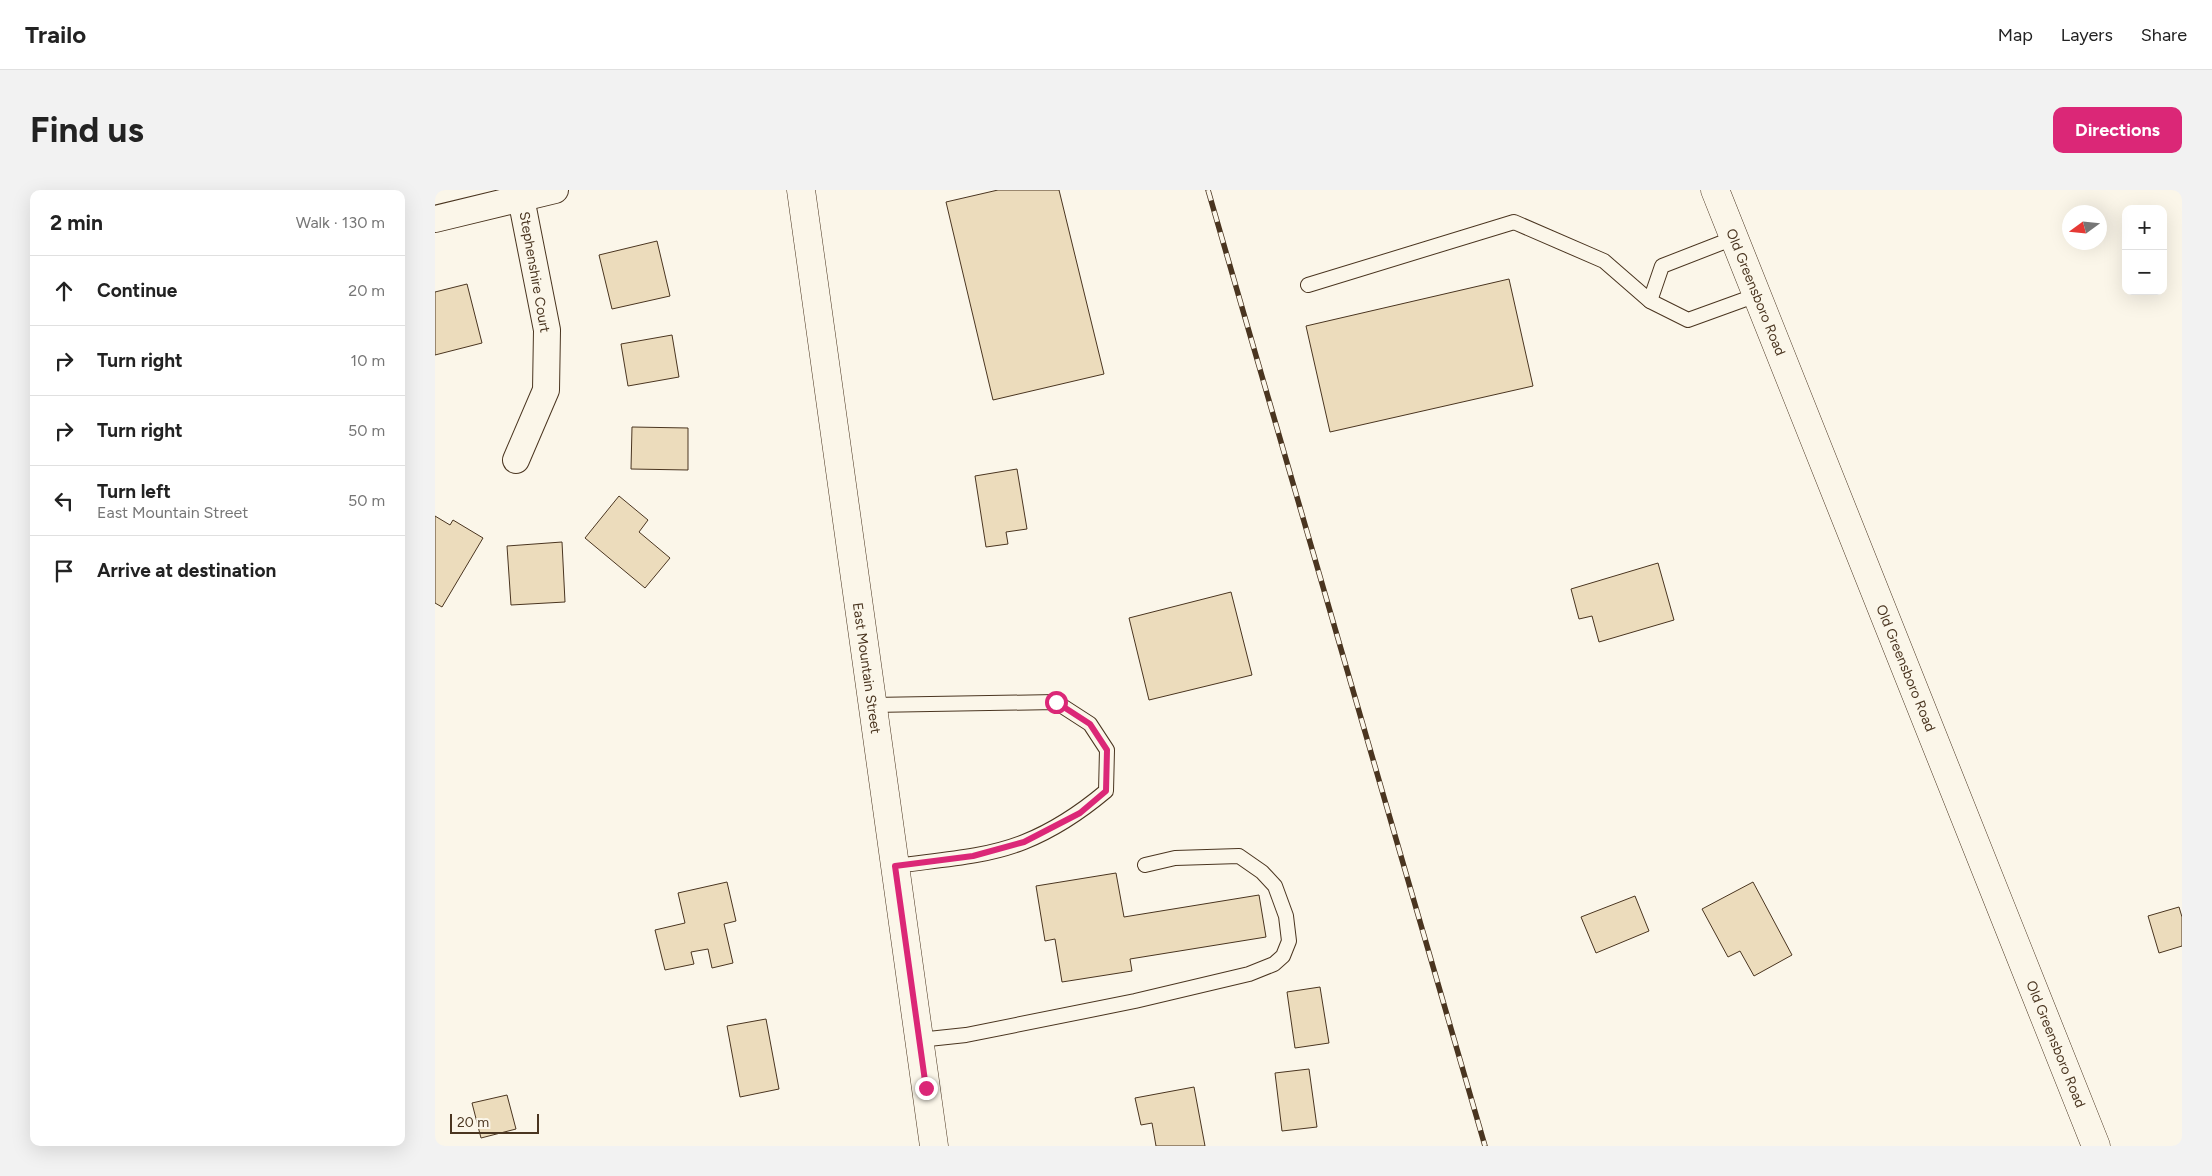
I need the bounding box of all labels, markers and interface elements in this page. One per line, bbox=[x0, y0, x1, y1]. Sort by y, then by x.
text: Trailo bbox=[25, 20, 86, 49]
text: Map bbox=[1998, 24, 2033, 46]
text: Layers bbox=[2061, 24, 2113, 46]
text: Share bbox=[2141, 24, 2187, 46]
button: Directions bbox=[2053, 107, 2182, 153]
text: Find us bbox=[30, 109, 144, 151]
north arrow bbox=[2062, 205, 2107, 250]
map controls bbox=[2122, 205, 2167, 295]
button: + bbox=[2122, 205, 2167, 250]
text: 2 min bbox=[50, 210, 103, 235]
street label: Stephenshire Court bbox=[515, 210, 554, 334]
text: Walk · 130 m bbox=[296, 213, 385, 232]
street label: Old Greensboro Road bbox=[1722, 226, 1789, 358]
button: − bbox=[2122, 250, 2167, 295]
icon: ahead bbox=[50, 277, 78, 305]
text: Continue bbox=[97, 279, 177, 302]
text: 20 m bbox=[348, 281, 385, 300]
icon: right bbox=[50, 347, 78, 375]
text: Turn right bbox=[97, 349, 183, 372]
text: 10 m bbox=[351, 351, 385, 370]
icon: right bbox=[50, 417, 78, 445]
text: Turn right bbox=[97, 419, 183, 442]
text: 50 m bbox=[348, 421, 385, 440]
text: Turn left bbox=[97, 480, 171, 503]
icon: left bbox=[50, 487, 78, 515]
text: 50 m bbox=[348, 491, 385, 510]
text: East Mountain Street bbox=[97, 503, 248, 522]
icon: arrive bbox=[50, 557, 78, 585]
text: Arrive at destination bbox=[97, 559, 276, 582]
street label: East Mountain Street bbox=[849, 601, 884, 735]
street label: Old Greensboro Road bbox=[1872, 602, 1939, 734]
route start bbox=[1045, 691, 1068, 714]
street label: Old Greensboro Road bbox=[2022, 978, 2089, 1110]
route end bbox=[915, 1077, 938, 1100]
scale bar bbox=[450, 1111, 539, 1134]
text: 20 m bbox=[457, 1114, 489, 1131]

